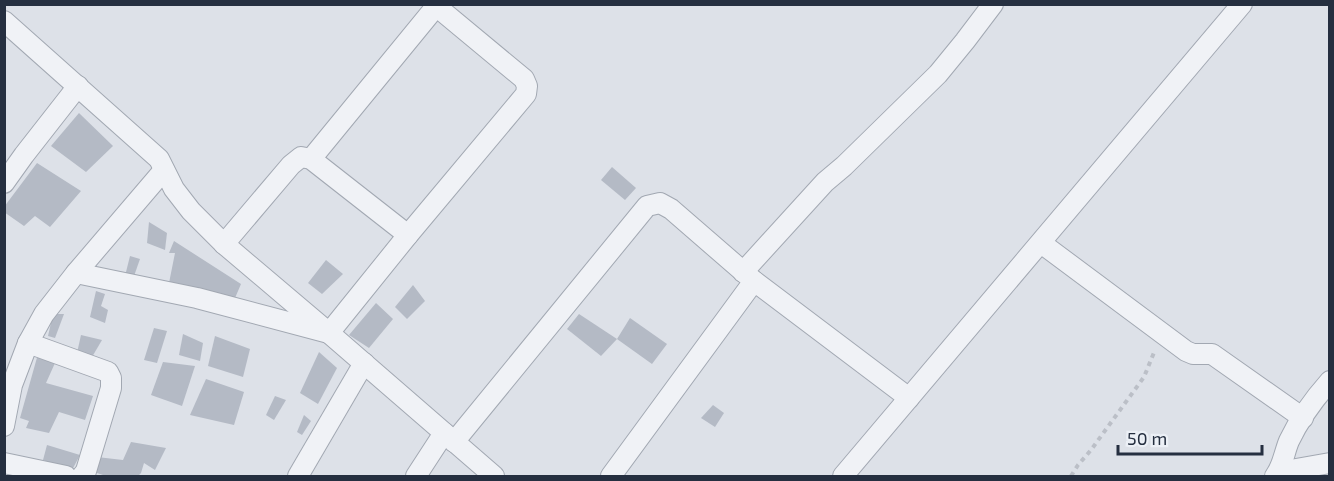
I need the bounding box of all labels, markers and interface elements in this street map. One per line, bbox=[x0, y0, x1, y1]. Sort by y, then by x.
scale bar bbox=[1118, 418, 1262, 456]
text: 50 m bbox=[1127, 427, 1167, 449]

